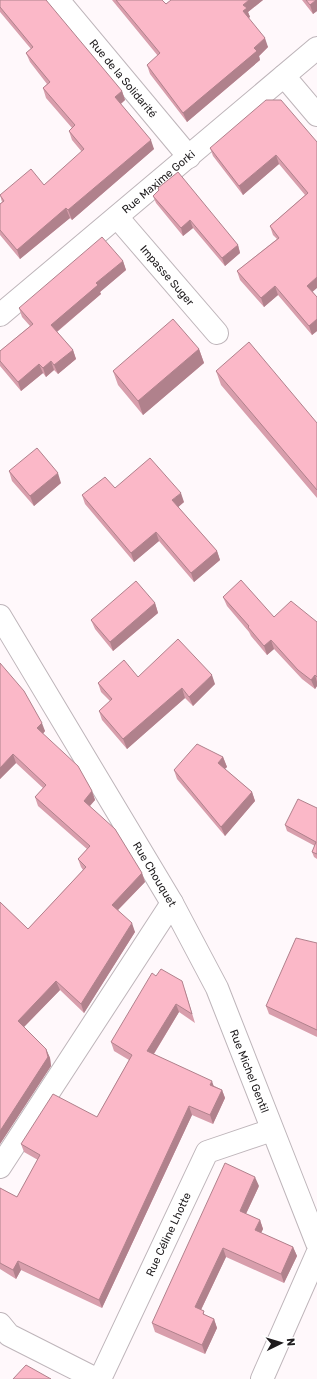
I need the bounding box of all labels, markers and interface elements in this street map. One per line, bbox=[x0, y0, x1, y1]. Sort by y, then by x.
street label: Rue de la Solidarité bbox=[87, 36, 160, 120]
street label: Rue Maxime Gorki bbox=[119, 147, 197, 216]
street label: Impasse Suger bbox=[138, 242, 198, 309]
street label: Rue Chouquet bbox=[130, 839, 180, 909]
street label: Rue Michel Gentil bbox=[227, 1028, 272, 1115]
street label: Rue Céline Lhotte bbox=[143, 1190, 194, 1278]
north arrow bbox=[261, 1323, 301, 1363]
text: N bbox=[284, 1338, 297, 1347]

